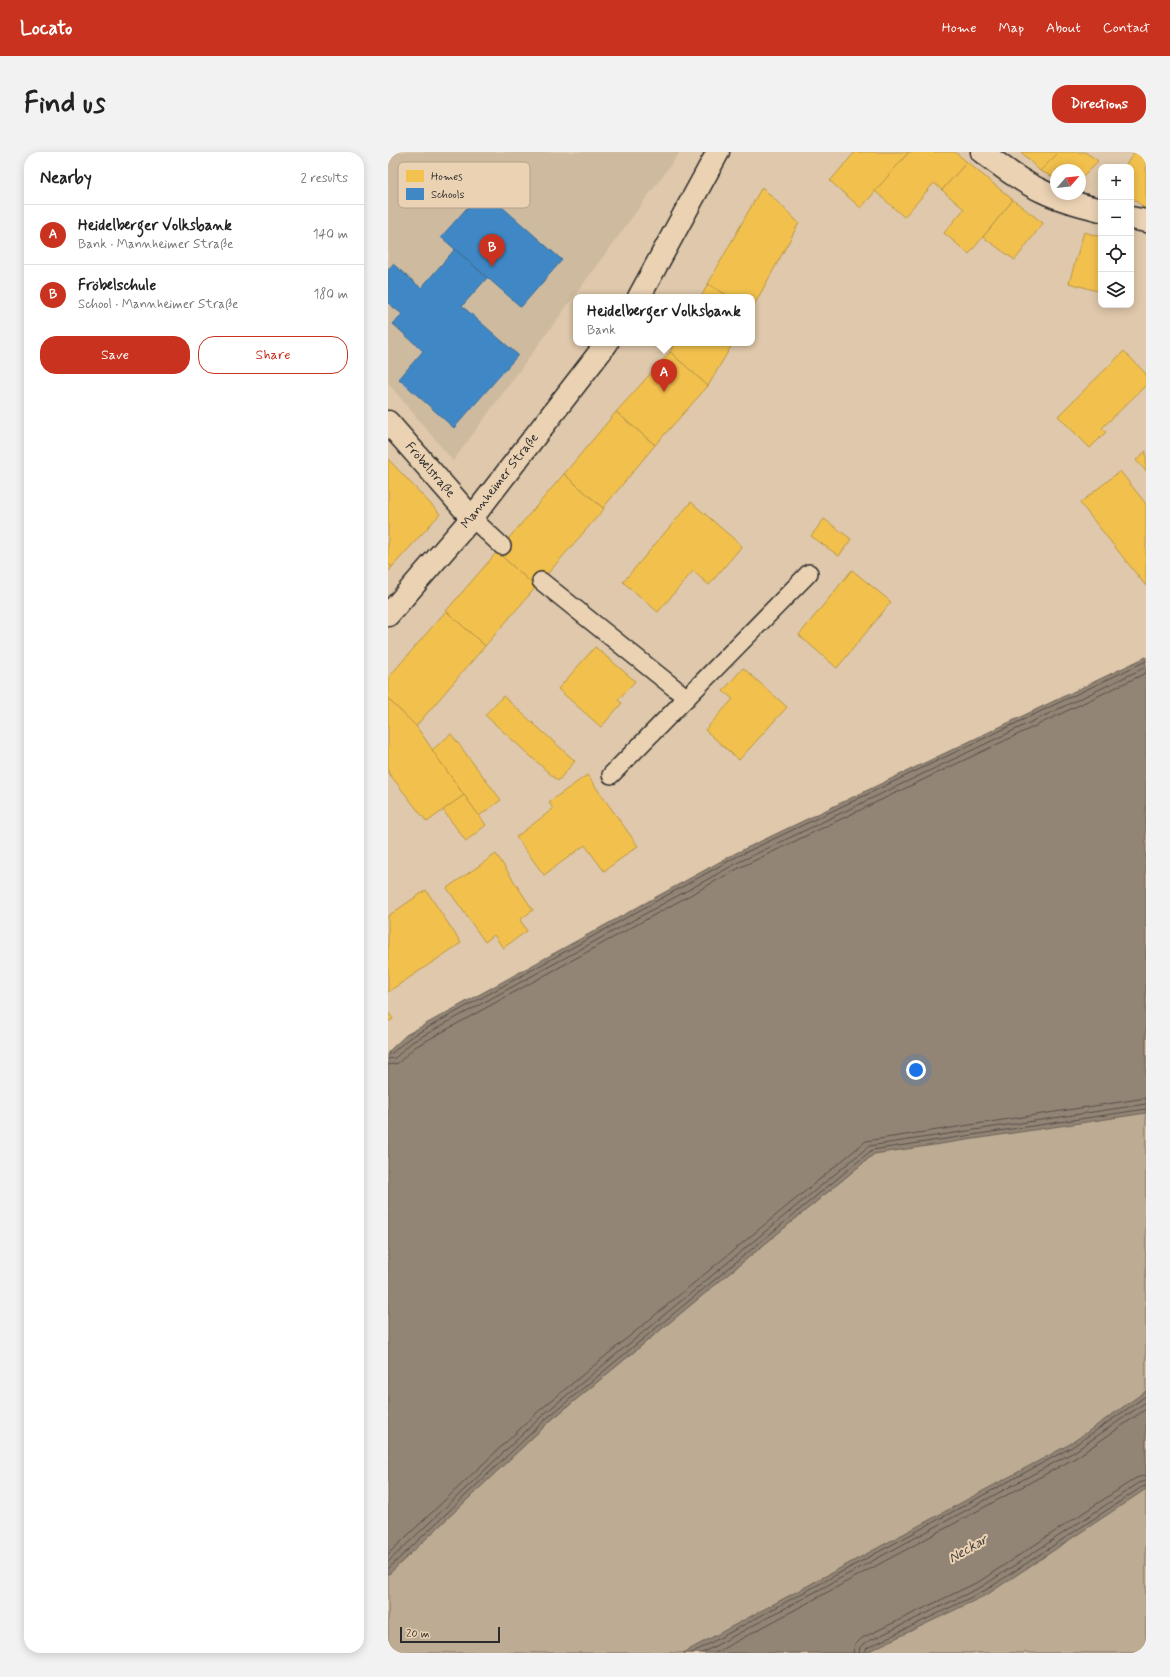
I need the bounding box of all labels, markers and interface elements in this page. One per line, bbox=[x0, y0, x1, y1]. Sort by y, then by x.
text: Locato bbox=[20, 16, 72, 41]
text: Home bbox=[942, 19, 976, 37]
text: Map bbox=[998, 19, 1024, 37]
text: About bbox=[1046, 19, 1081, 37]
text: Contact bbox=[1103, 19, 1150, 37]
button: Directions bbox=[1052, 85, 1146, 123]
text: Find us bbox=[24, 86, 105, 123]
legend bbox=[398, 162, 530, 208]
north arrow bbox=[1050, 164, 1086, 200]
map controls bbox=[1098, 164, 1134, 308]
button: + bbox=[1098, 164, 1134, 200]
text: Nearby bbox=[40, 167, 92, 189]
text: 2 results bbox=[301, 170, 348, 187]
text: Homes bbox=[431, 170, 463, 184]
text: Schools bbox=[431, 188, 465, 202]
button: − bbox=[1098, 200, 1134, 236]
text: Heidelberger Volksbank bbox=[78, 216, 232, 236]
text: A bbox=[49, 226, 57, 243]
text: 140 m bbox=[313, 226, 348, 243]
pin: B bbox=[479, 234, 505, 267]
text: Bank · Mannheimer Straße bbox=[78, 236, 233, 253]
button: locate bbox=[1098, 236, 1134, 272]
button: layers bbox=[1098, 272, 1134, 308]
text: Fröbelschule bbox=[78, 276, 156, 296]
text: B bbox=[49, 286, 57, 303]
text: 180 m bbox=[313, 286, 348, 303]
popup bbox=[573, 294, 755, 346]
text: School · Mannheimer Straße bbox=[78, 296, 238, 313]
text: Heidelberger Volksbank bbox=[587, 302, 741, 322]
text: Bank bbox=[587, 322, 616, 339]
button: Save bbox=[40, 336, 190, 374]
button: Share bbox=[198, 336, 348, 374]
pin: A bbox=[651, 359, 677, 392]
street label: Mannheimer Straße bbox=[457, 430, 543, 532]
street label: Fröbelstraße bbox=[401, 439, 459, 501]
your location bbox=[906, 1060, 926, 1080]
water label: Neckar bbox=[945, 1530, 992, 1567]
scale bar bbox=[400, 1625, 500, 1644]
text: 20 m bbox=[406, 1627, 429, 1641]

